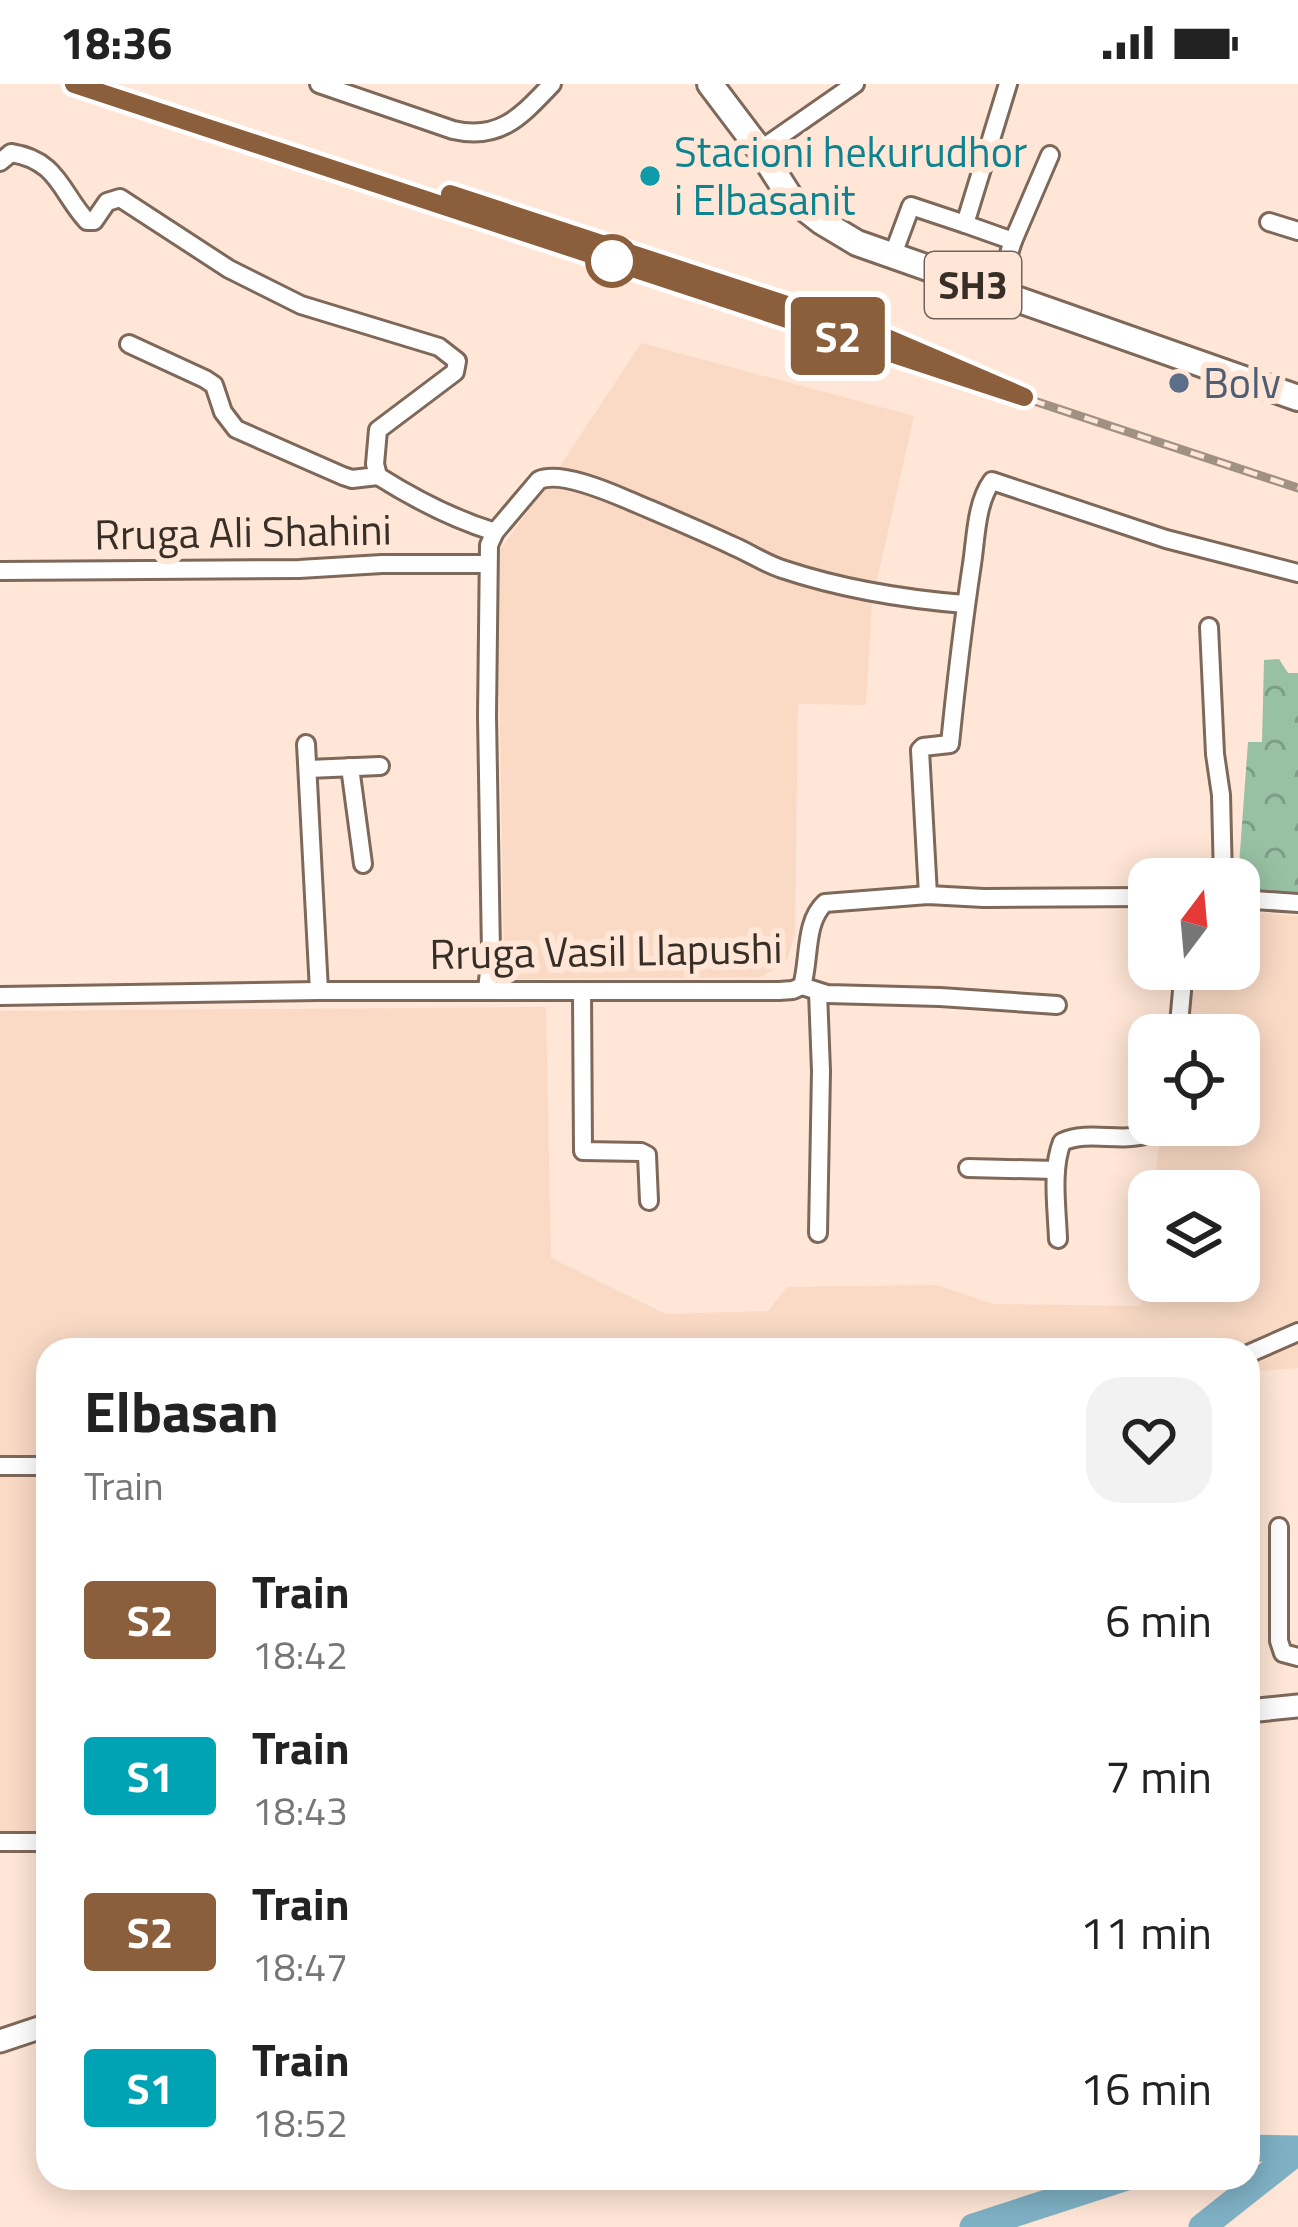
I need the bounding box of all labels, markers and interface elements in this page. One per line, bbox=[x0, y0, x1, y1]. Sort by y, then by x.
text: 18:36 bbox=[60, 8, 172, 76]
place label: Stacioni hekurudhor i Elbasanit bbox=[674, 119, 1027, 231]
marker: Stacioni hekurudhor i Elbasanit bbox=[637, 163, 663, 189]
unlabelled marker bbox=[587, 236, 637, 286]
road number: SH3 bbox=[925, 252, 1021, 318]
line badge: S2 bbox=[784, 297, 892, 375]
text: S2 bbox=[815, 304, 861, 368]
place label: Bolv bbox=[1203, 350, 1281, 414]
marker: Bolv bbox=[1166, 370, 1192, 396]
street label: Rruga Ali Shahini bbox=[94, 496, 392, 566]
north arrow bbox=[1128, 858, 1260, 990]
map controls bbox=[1128, 858, 1260, 1302]
street label: Rruga Vasil Llapushi bbox=[429, 915, 783, 985]
button: locate bbox=[1128, 1014, 1260, 1146]
button: layers bbox=[1128, 1170, 1260, 1302]
text: Elbasan bbox=[84, 1367, 279, 1454]
button: heart bbox=[1086, 1377, 1212, 1503]
text: Train bbox=[84, 1456, 164, 1515]
text: Train bbox=[252, 1557, 350, 1625]
text: 6 min bbox=[1105, 1586, 1212, 1654]
text: S2 bbox=[127, 1588, 173, 1652]
text: 18:42 bbox=[252, 1625, 348, 1684]
text: Train bbox=[252, 1713, 350, 1781]
text: 7 min bbox=[1105, 1742, 1212, 1810]
text: S1 bbox=[127, 1744, 173, 1808]
text: 18:43 bbox=[252, 1781, 348, 1840]
text: Train bbox=[252, 1869, 350, 1937]
text: 11 min bbox=[1080, 1898, 1212, 1966]
text: S2 bbox=[127, 1900, 173, 1964]
text: 18:47 bbox=[252, 1937, 348, 1996]
text: Train bbox=[252, 2025, 350, 2093]
text: 16 min bbox=[1080, 2054, 1212, 2122]
text: S1 bbox=[127, 2056, 173, 2120]
text: 18:52 bbox=[252, 2093, 348, 2152]

